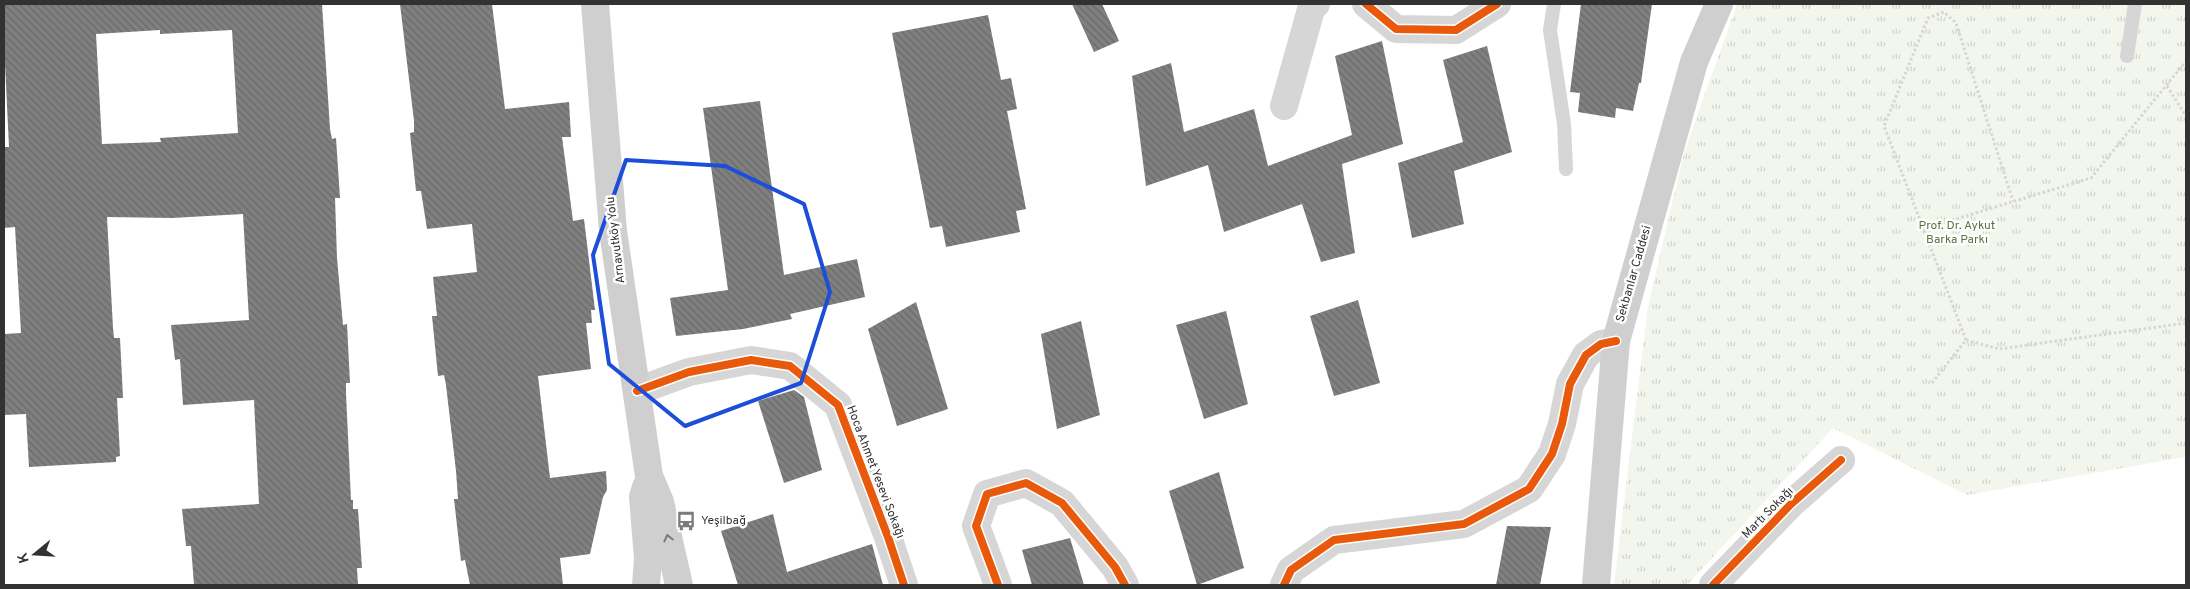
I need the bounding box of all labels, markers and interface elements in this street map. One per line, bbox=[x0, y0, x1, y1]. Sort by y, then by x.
street label: Arnavutköy Yolu bbox=[603, 196, 629, 284]
park label: Prof. Dr. Aykut Barka Parkı bbox=[1919, 218, 1995, 248]
street label: Sekbanlar Caddesi bbox=[1613, 224, 1655, 324]
street label: Hoca Ahmet Yesevi Sokağı bbox=[842, 403, 908, 541]
street label: Martı Sokağı bbox=[1739, 484, 1797, 542]
bus stop icon: Yeşilbağ bbox=[675, 510, 697, 532]
place label: Yeşilbağ bbox=[701, 513, 746, 529]
north arrow bbox=[10, 529, 60, 579]
one-way arrow bbox=[663, 533, 674, 542]
text: K bbox=[14, 550, 34, 565]

